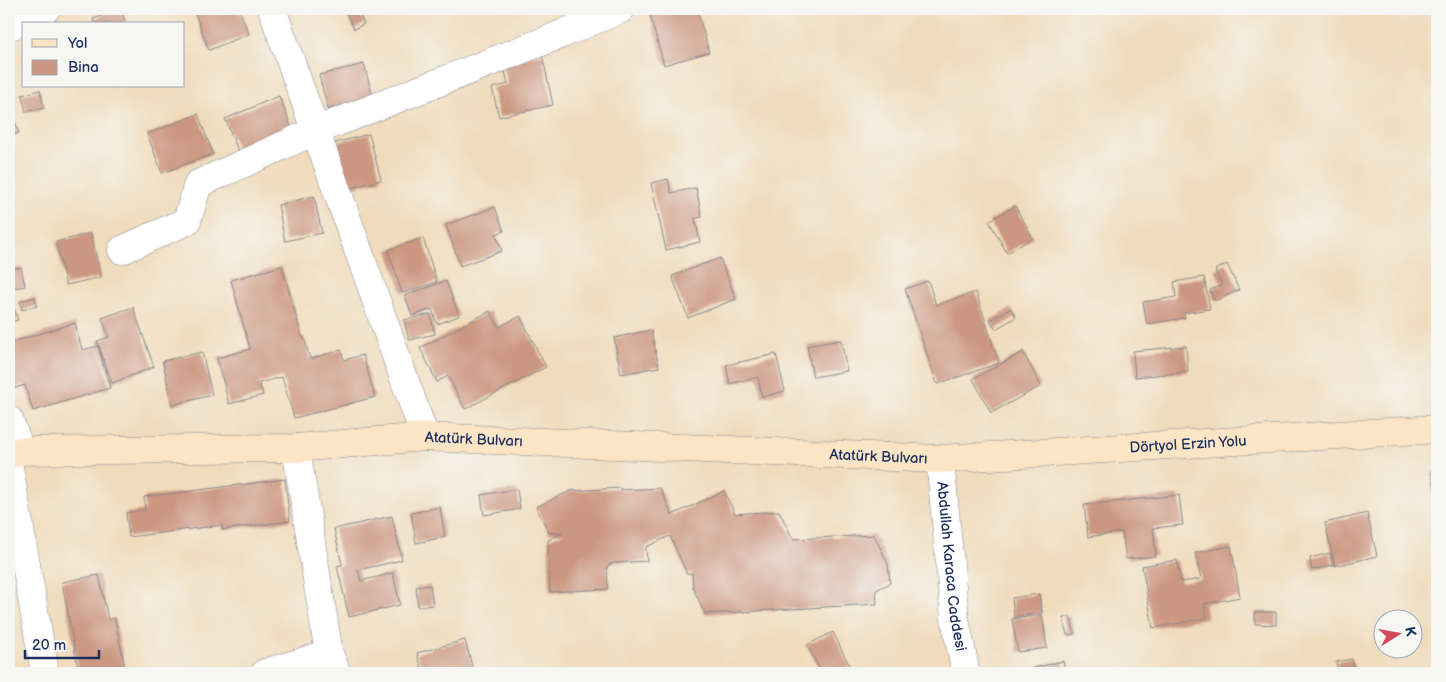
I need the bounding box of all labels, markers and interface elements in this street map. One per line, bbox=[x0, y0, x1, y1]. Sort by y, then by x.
legend bbox=[22, 22, 185, 88]
text: Yol bbox=[67, 34, 87, 53]
text: Bina bbox=[68, 58, 99, 77]
street label: Atatürk Bulvarı bbox=[424, 428, 523, 451]
street label: Dörtyol Erzin Yolu bbox=[1129, 432, 1247, 458]
street label: Atatürk Bulvarı bbox=[829, 445, 928, 468]
street label: Abdullah Karaca Caddesi bbox=[932, 481, 970, 653]
north arrow bbox=[1374, 610, 1424, 660]
text: K bbox=[1401, 625, 1420, 638]
scale bar bbox=[25, 627, 99, 659]
text: 20 m bbox=[32, 636, 66, 655]

